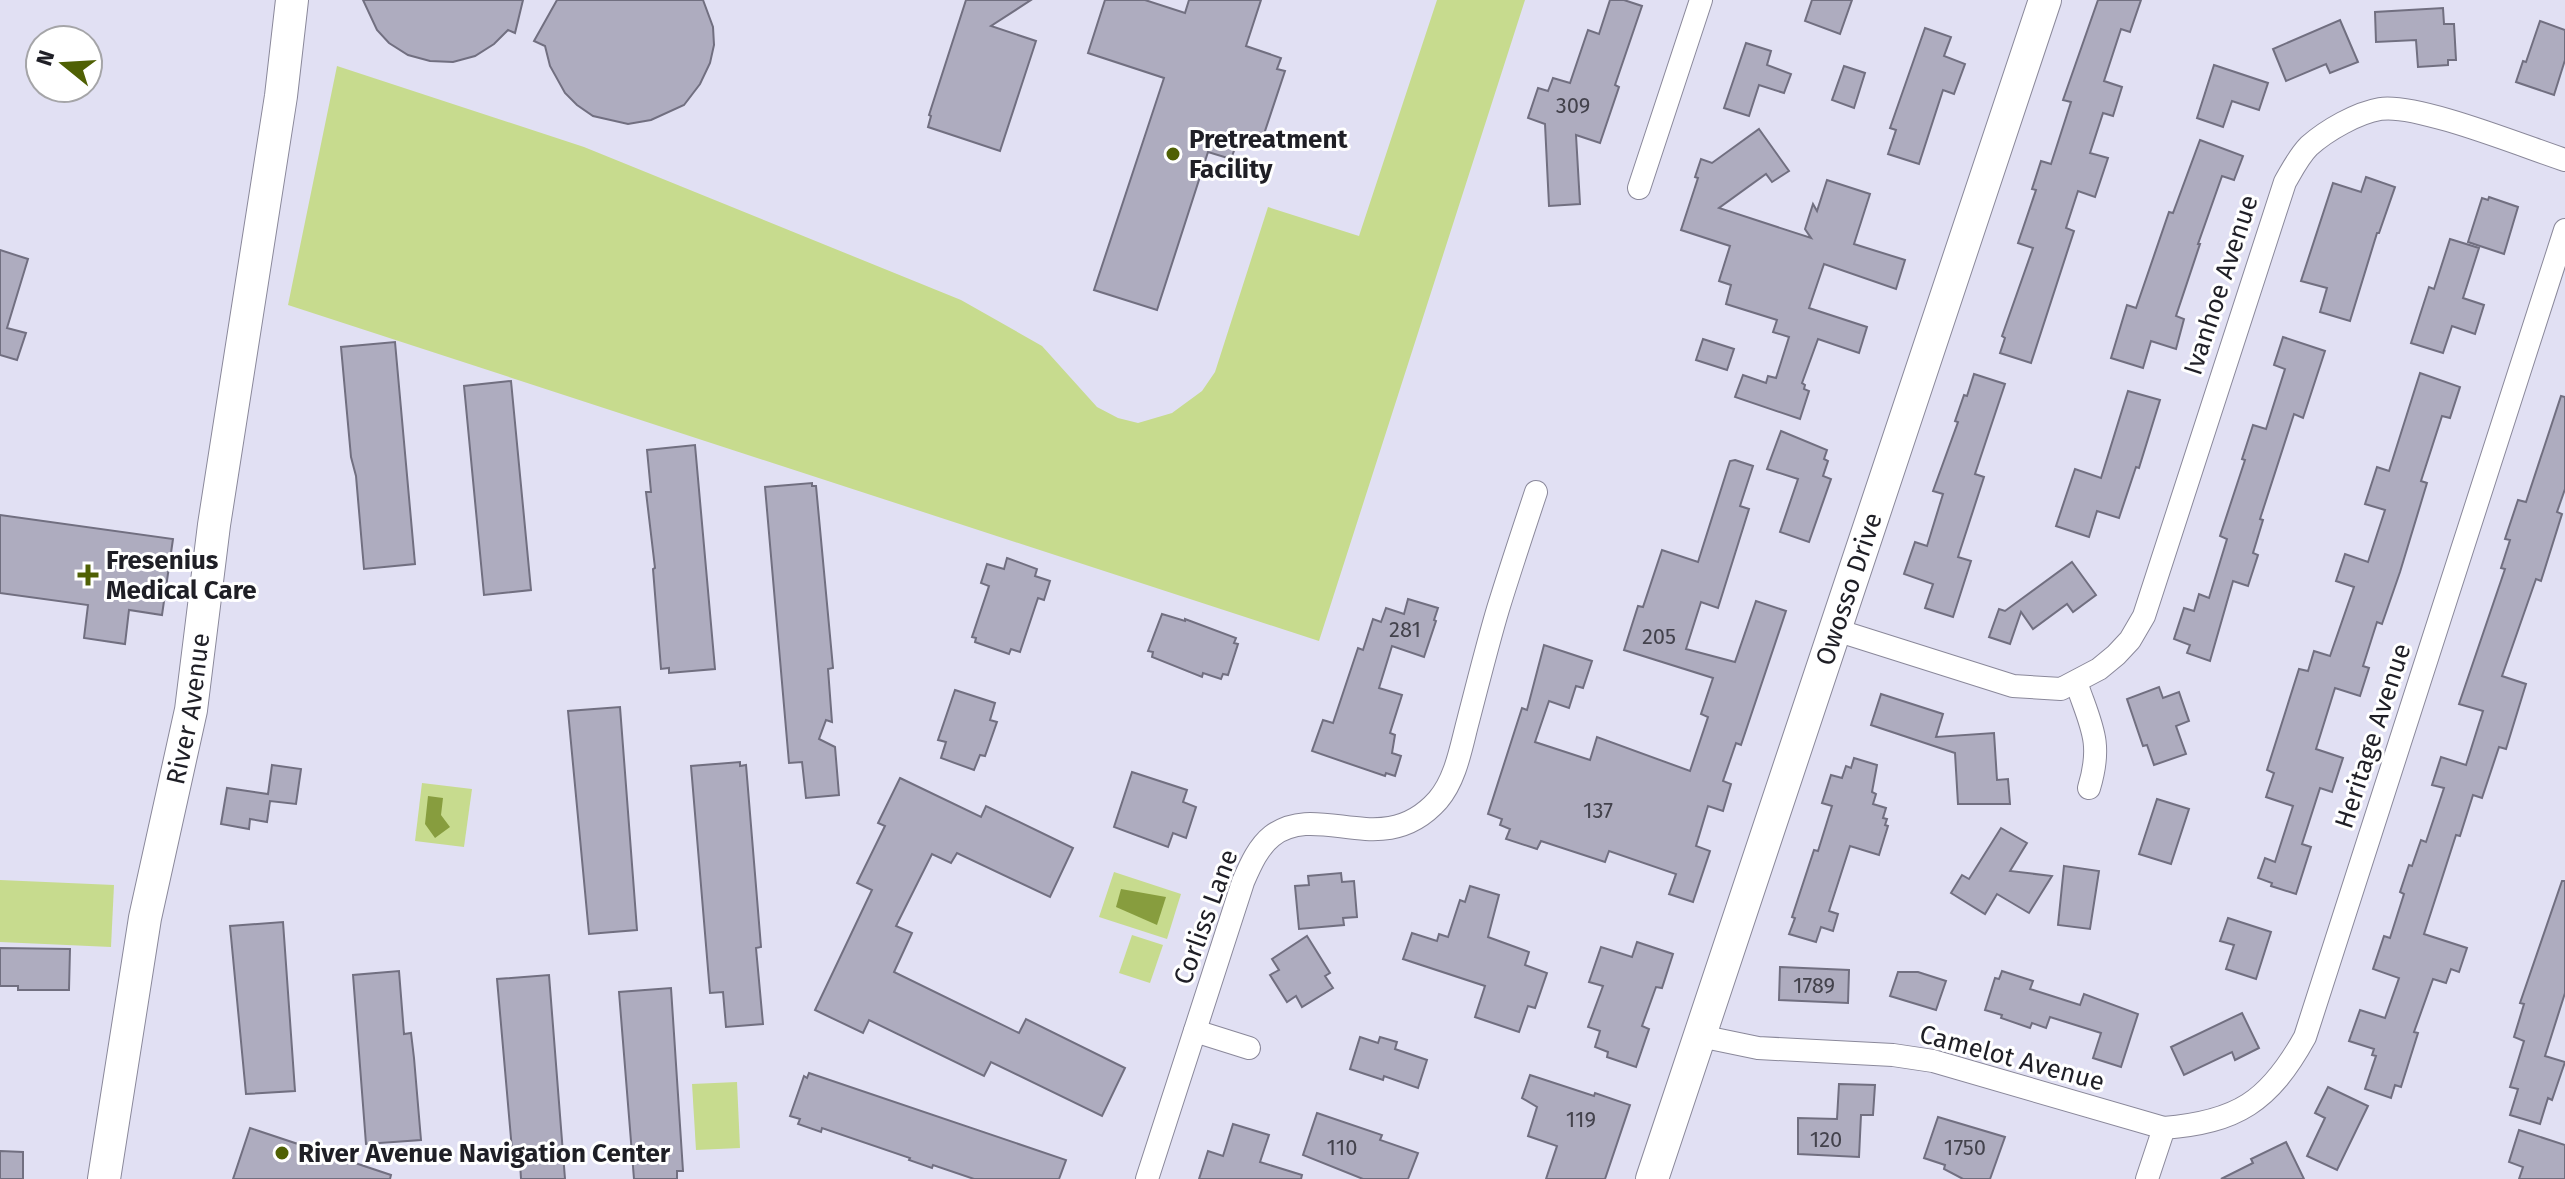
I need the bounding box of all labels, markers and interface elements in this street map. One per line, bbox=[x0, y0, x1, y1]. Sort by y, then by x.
north arrow bbox=[24, 24, 104, 104]
text: N bbox=[30, 47, 61, 69]
house number: 309 bbox=[1556, 92, 1590, 119]
place label: Pretreatment Facility bbox=[1189, 124, 1348, 185]
marker: Pretreatment Facility bbox=[1164, 145, 1182, 163]
street label: Ivanhoe Avenue bbox=[2177, 191, 2265, 379]
street label: Owosso Drive bbox=[1809, 509, 1889, 669]
place label: Fresenius Medical Care bbox=[106, 545, 257, 606]
marker: Fresenius Medical Care bbox=[77, 564, 99, 586]
house number: 281 bbox=[1389, 616, 1421, 643]
house number: 205 bbox=[1642, 623, 1676, 650]
street label: River Avenue bbox=[159, 631, 216, 787]
street label: Heritage Avenue bbox=[2328, 640, 2418, 832]
house number: 137 bbox=[1583, 797, 1613, 824]
street label: Corliss Lane bbox=[1167, 845, 1245, 989]
house number: 1789 bbox=[1793, 972, 1835, 999]
street label: Camelot Avenue bbox=[1916, 1018, 2108, 1098]
house number: 119 bbox=[1566, 1106, 1596, 1133]
house number: 120 bbox=[1810, 1126, 1842, 1153]
house number: 110 bbox=[1326, 1134, 1358, 1161]
house number: 1750 bbox=[1944, 1134, 1986, 1161]
place label: River Avenue Navigation Center bbox=[298, 1138, 671, 1169]
marker: River Avenue Navigation Center bbox=[273, 1144, 291, 1162]

